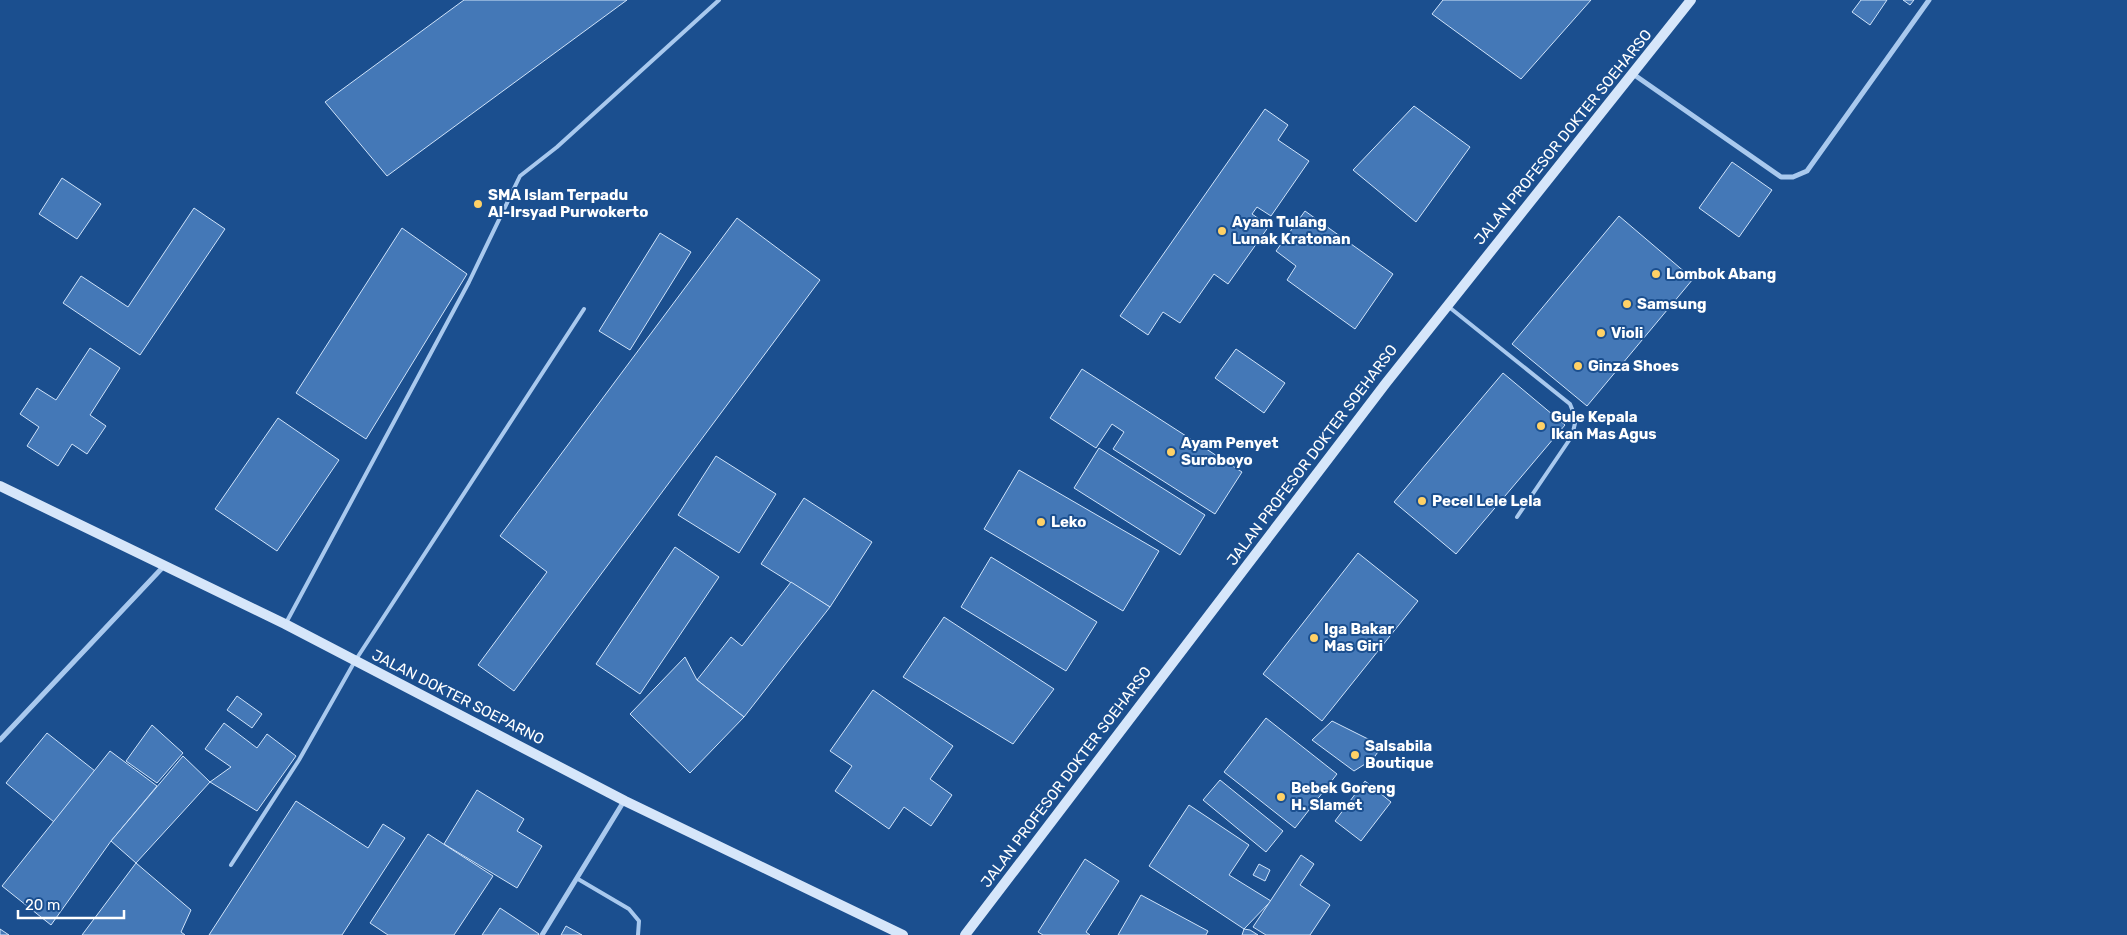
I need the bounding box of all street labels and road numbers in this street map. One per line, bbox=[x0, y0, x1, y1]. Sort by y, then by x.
street label: JALAN PROFESOR DOKTER SOEHARSO bbox=[1470, 26, 1656, 248]
street label: JALAN PROFESOR DOKTER SOEHARSO bbox=[1223, 341, 1401, 569]
street label: JALAN DOKTER SOEPARNO bbox=[369, 646, 547, 748]
street label: JALAN PROFESOR DOKTER SOEHARSO bbox=[977, 663, 1155, 891]

